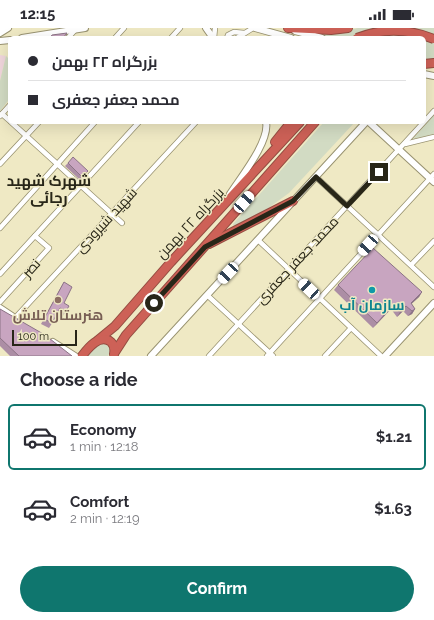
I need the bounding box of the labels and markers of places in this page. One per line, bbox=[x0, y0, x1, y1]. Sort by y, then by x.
marker: سازمان آب bbox=[367, 285, 377, 295]
marker: هنرستان تلاش bbox=[53, 295, 63, 305]
place label: سازمان آب bbox=[339, 297, 405, 314]
place label: هنرستان تلاش bbox=[13, 307, 103, 324]

